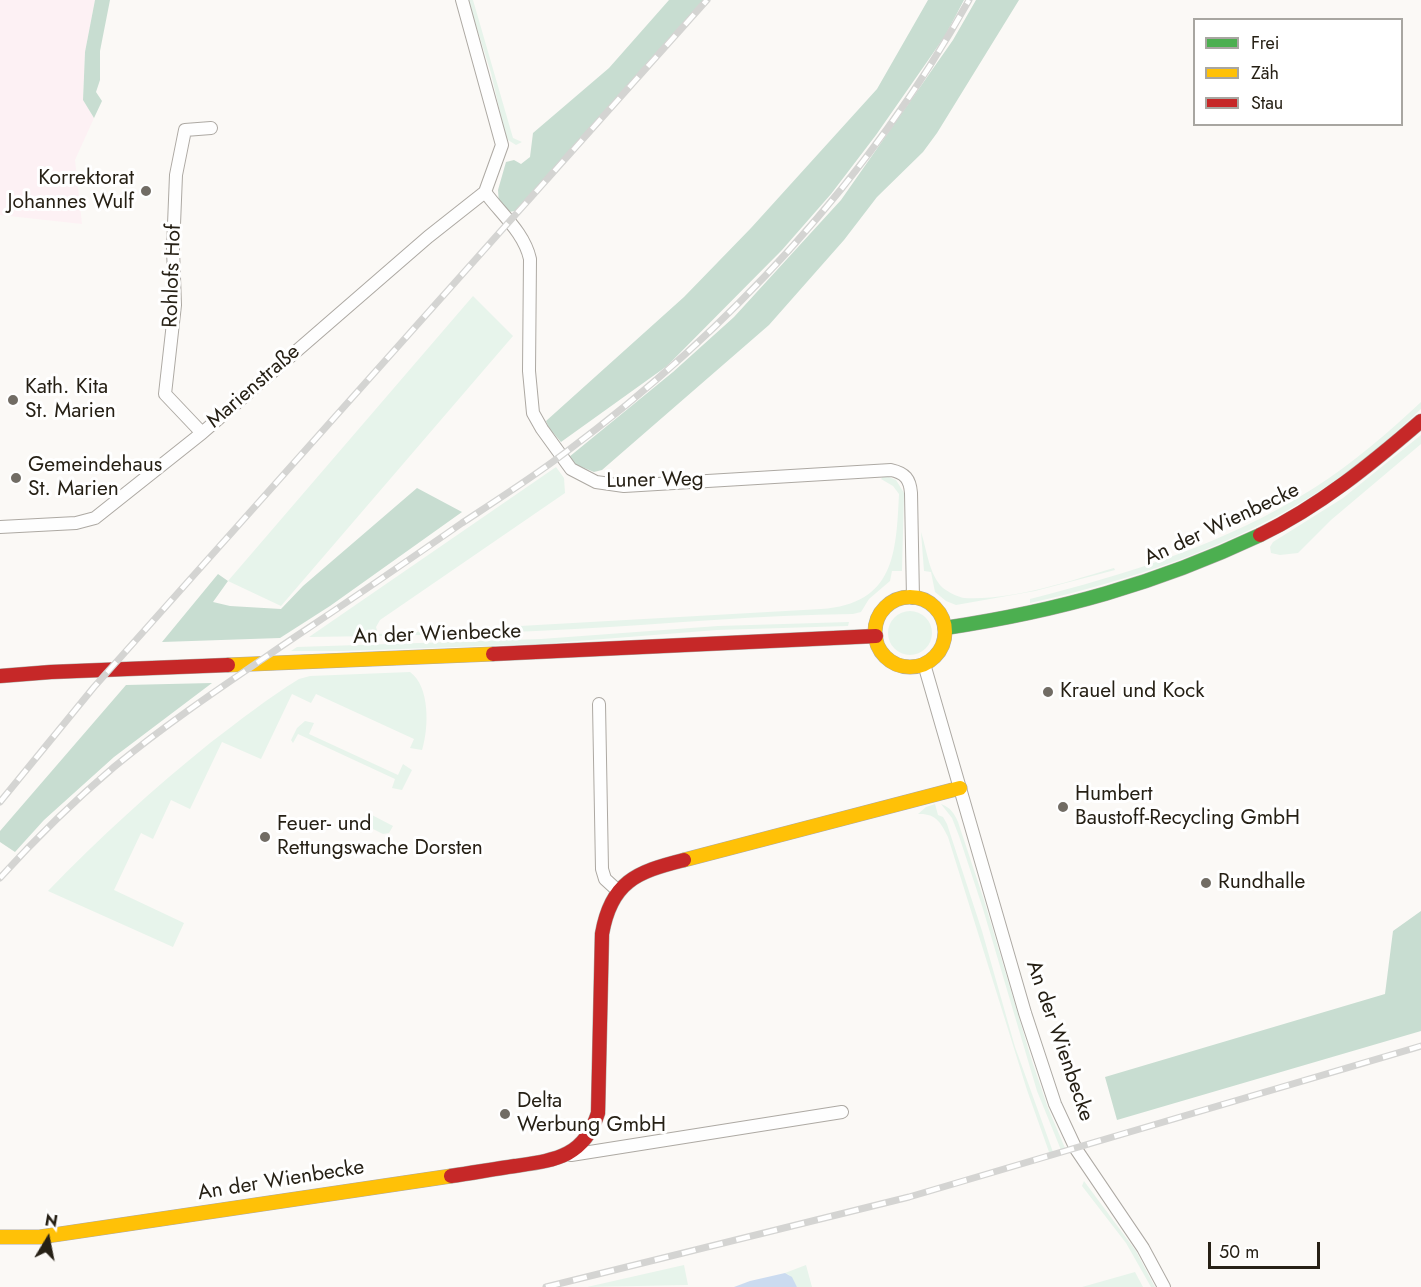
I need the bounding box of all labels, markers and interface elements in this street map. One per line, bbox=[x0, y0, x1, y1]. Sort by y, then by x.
legend bbox=[1193, 18, 1403, 126]
text: Frei bbox=[1251, 30, 1280, 56]
text: Zäh bbox=[1251, 60, 1279, 86]
text: Stau bbox=[1251, 90, 1283, 116]
place label: Korrektorat Johannes Wulf bbox=[8, 166, 134, 216]
marker: Korrektorat Johannes Wulf bbox=[139, 184, 153, 198]
street label: Rohlofs Hof bbox=[159, 224, 187, 328]
street label: Marienstraße bbox=[202, 340, 306, 434]
place label: Kath. Kita St. Marien bbox=[25, 375, 116, 425]
marker: Kath. Kita St. Marien bbox=[6, 393, 20, 407]
place label: Gemeindehaus St. Marien bbox=[28, 453, 162, 503]
street label: Luner Weg bbox=[606, 468, 704, 494]
marker: Gemeindehaus St. Marien bbox=[9, 471, 23, 485]
street label: An der Wienbecke bbox=[1140, 478, 1304, 572]
street label: An der Wienbecke bbox=[353, 619, 521, 651]
place label: Krauel und Kock bbox=[1060, 679, 1204, 705]
marker: Krauel und Kock bbox=[1041, 685, 1055, 699]
place label: Humbert Baustoff-Recycling GmbH bbox=[1075, 782, 1300, 832]
marker: Humbert Baustoff-Recycling GmbH bbox=[1056, 800, 1070, 814]
place label: Feuer- und Rettungswache Dorsten bbox=[277, 812, 483, 862]
marker: Feuer- und Rettungswache Dorsten bbox=[258, 830, 272, 844]
place label: Rundhalle bbox=[1218, 870, 1305, 896]
marker: Rundhalle bbox=[1199, 876, 1213, 890]
street label: An der Wienbecke bbox=[1020, 957, 1098, 1125]
place label: Delta Werbung GmbH bbox=[517, 1089, 666, 1139]
marker: Delta Werbung GmbH bbox=[498, 1107, 512, 1121]
street label: An der Wienbecke bbox=[196, 1155, 366, 1207]
text: N bbox=[43, 1208, 59, 1233]
north arrow bbox=[18, 1209, 78, 1269]
scale bar bbox=[1211, 1230, 1324, 1268]
text: 50 m bbox=[1219, 1239, 1259, 1265]

